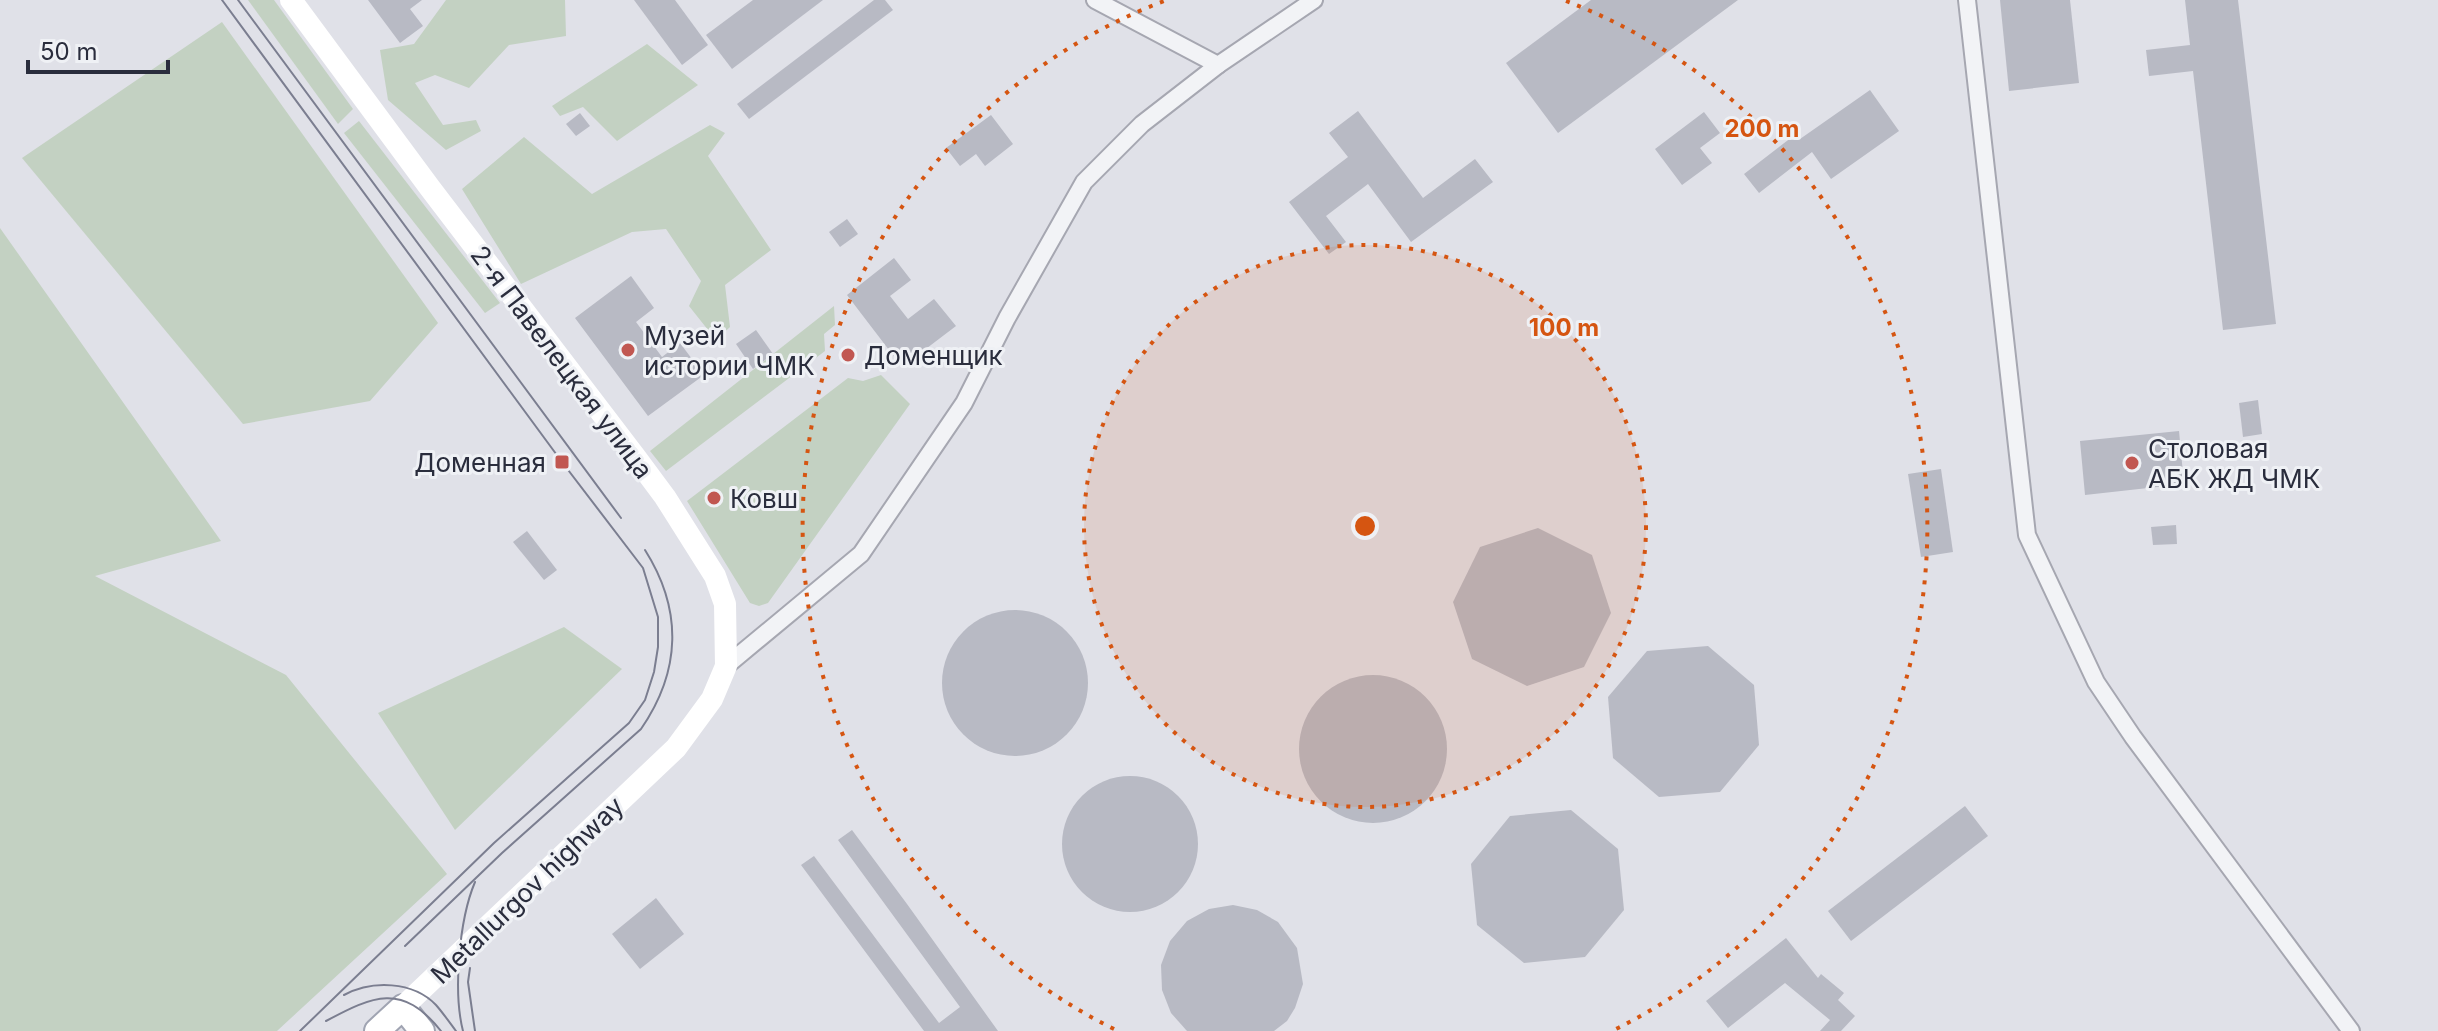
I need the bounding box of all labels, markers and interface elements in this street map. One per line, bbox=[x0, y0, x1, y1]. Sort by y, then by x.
scale bar bbox=[28, 24, 168, 74]
text: 50 m bbox=[40, 37, 98, 66]
text: 200 m bbox=[1724, 114, 1800, 143]
street label: 2-я Павелецкая улица bbox=[464, 240, 660, 484]
text: 100 m bbox=[1529, 313, 1599, 342]
place label: Музей истории ЧМК bbox=[644, 320, 815, 381]
place label: Доменщик bbox=[864, 340, 1003, 371]
marker: Музей истории ЧМК bbox=[619, 341, 637, 359]
marker: Доменщик bbox=[839, 346, 857, 364]
place label: Столовая АБК ЖД ЧМК bbox=[2148, 433, 2320, 494]
place label: Доменная bbox=[414, 447, 546, 478]
marker: Доменная bbox=[553, 453, 571, 471]
marker: Столовая АБК ЖД ЧМК bbox=[2123, 454, 2141, 472]
place label: Ковш bbox=[730, 483, 798, 514]
marker: Ковш bbox=[705, 489, 723, 507]
centre of rings bbox=[1351, 512, 1379, 540]
street label: Metallurgov highway bbox=[424, 790, 630, 990]

